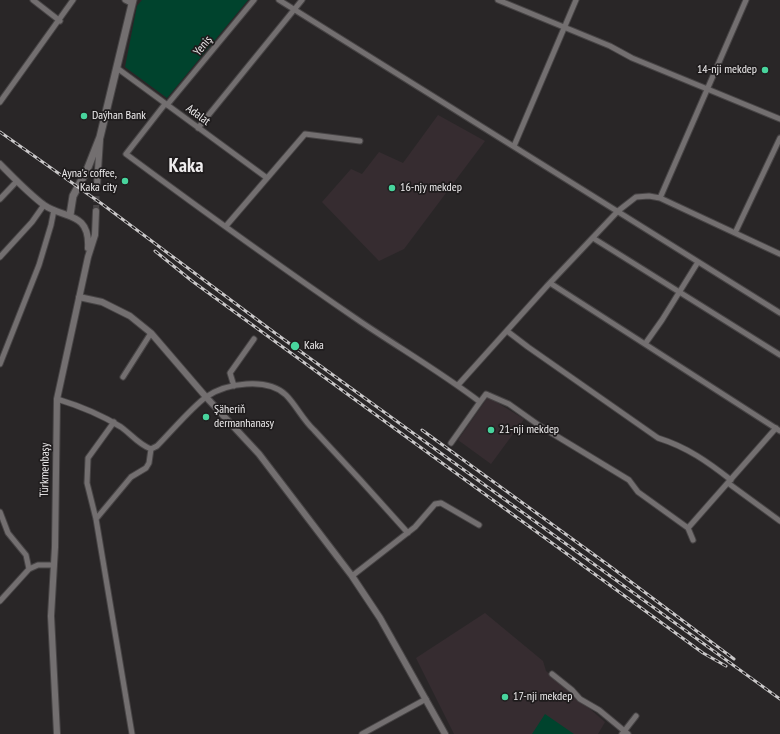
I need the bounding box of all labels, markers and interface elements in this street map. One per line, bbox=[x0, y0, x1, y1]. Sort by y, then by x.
street label: Yeniş bbox=[191, 33, 215, 59]
place label: 14-nji mekdep bbox=[697, 63, 757, 77]
marker: 14-nji mekdep bbox=[760, 65, 770, 75]
street label: Adalat bbox=[183, 101, 213, 129]
place label: Daýhan Bank bbox=[92, 109, 146, 123]
marker: Daýhan Bank bbox=[79, 111, 89, 121]
district label: Kaka bbox=[169, 154, 203, 178]
place label: Ayna's coffee, Kaka city bbox=[62, 167, 117, 195]
marker: Ayna's coffee, Kaka city bbox=[120, 176, 130, 186]
place label: 16-njy mekdep bbox=[400, 181, 462, 195]
marker: 16-njy mekdep bbox=[387, 183, 397, 193]
place label: Kaka bbox=[304, 339, 324, 353]
marker: Kaka bbox=[289, 340, 301, 352]
place label: Şäheriň dermanhanasy bbox=[214, 403, 274, 431]
marker: Şäheriň dermanhanasy bbox=[201, 412, 211, 422]
place label: 21-nji mekdep bbox=[499, 423, 559, 437]
marker: 21-nji mekdep bbox=[486, 425, 496, 435]
street label: Türkmenbaşy bbox=[37, 443, 53, 497]
place label: 17-nji mekdep bbox=[513, 690, 572, 704]
marker: 17-nji mekdep bbox=[500, 692, 510, 702]

